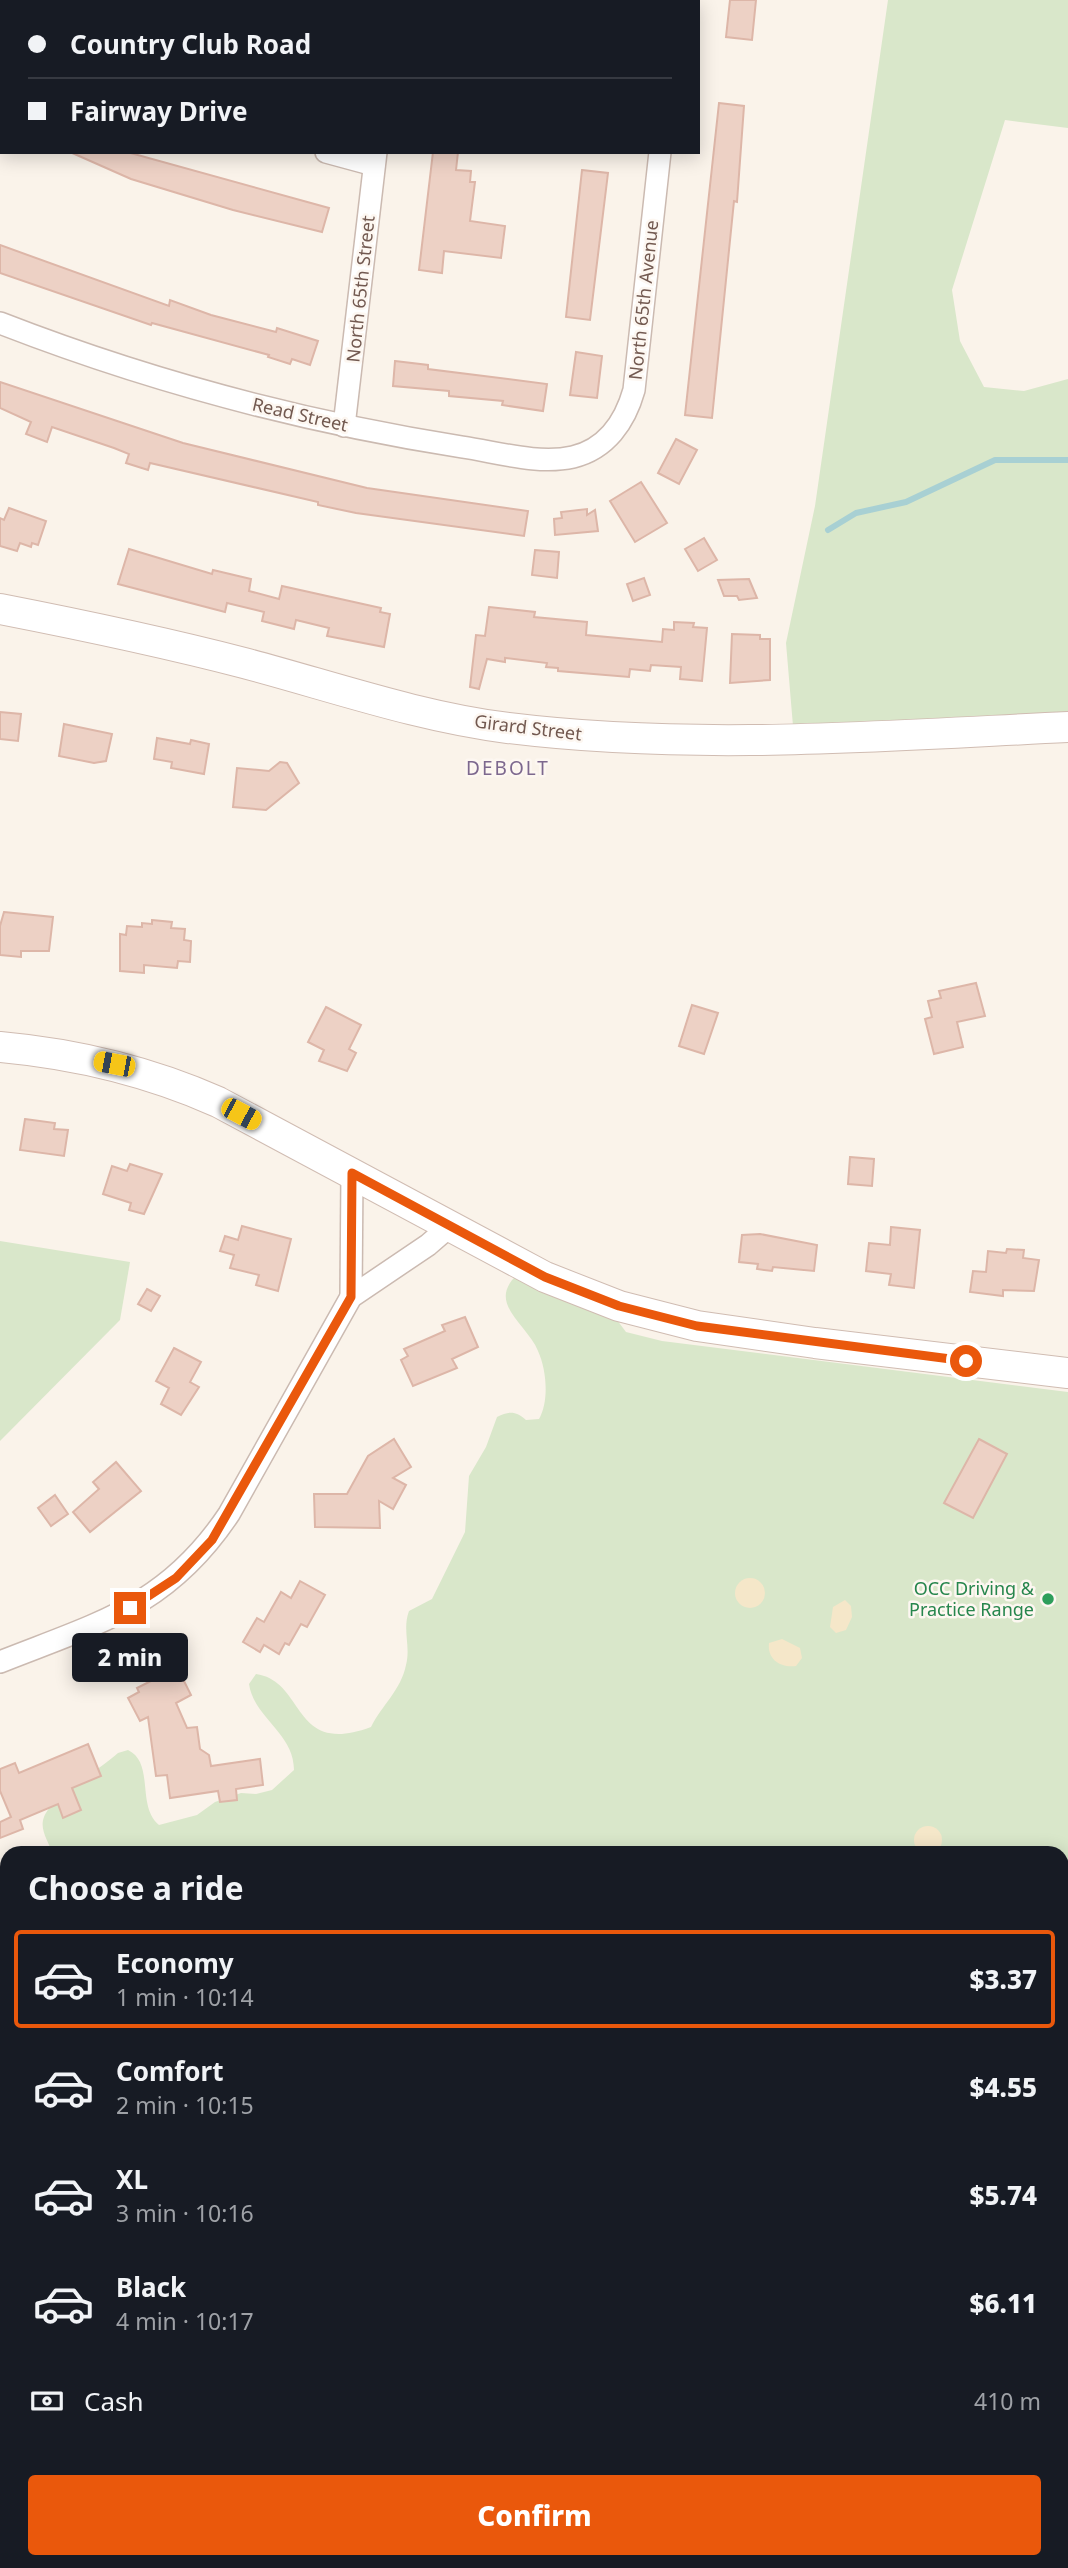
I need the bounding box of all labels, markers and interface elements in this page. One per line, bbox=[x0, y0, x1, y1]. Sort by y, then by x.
text: Country Club Road bbox=[70, 26, 311, 62]
text: Fairway Drive bbox=[70, 93, 247, 129]
street label: North 65th Street bbox=[340, 214, 380, 363]
street label: North 65th Avenue bbox=[623, 219, 663, 381]
street label: Read Street bbox=[250, 391, 351, 437]
street label: Girard Street bbox=[473, 709, 584, 746]
district label: DEBOLT bbox=[466, 755, 550, 781]
car bbox=[92, 1050, 137, 1078]
car bbox=[218, 1095, 265, 1133]
route start bbox=[950, 1345, 982, 1377]
place label: OCC Driving & Practice Range bbox=[909, 1576, 1035, 1621]
marker: OCC Driving & Practice Range bbox=[1040, 1591, 1056, 1607]
route end bbox=[114, 1592, 146, 1624]
callout: 2 min bbox=[72, 1632, 188, 1682]
text: 2 min bbox=[98, 1641, 162, 1673]
text: Choose a ride bbox=[28, 1866, 244, 1909]
text: Economy bbox=[116, 1945, 234, 1981]
icon: car bbox=[32, 1948, 95, 2011]
text: $3.37 bbox=[970, 1961, 1037, 1997]
text: 1 min · 10:14 bbox=[116, 1981, 254, 2013]
text: Comfort bbox=[116, 2053, 224, 2089]
icon: car bbox=[32, 2056, 95, 2119]
text: $4.55 bbox=[970, 2069, 1037, 2105]
text: 2 min · 10:15 bbox=[116, 2089, 254, 2121]
text: XL bbox=[116, 2161, 148, 2197]
icon: car bbox=[32, 2164, 95, 2227]
text: $5.74 bbox=[970, 2177, 1037, 2213]
text: 3 min · 10:16 bbox=[116, 2197, 254, 2229]
text: Black bbox=[116, 2269, 186, 2305]
icon: car bbox=[32, 2272, 95, 2335]
text: $6.11 bbox=[970, 2285, 1037, 2321]
text: 4 min · 10:17 bbox=[116, 2305, 254, 2337]
icon: cash bbox=[28, 2382, 66, 2420]
text: Cash bbox=[84, 2383, 144, 2419]
text: 410 m bbox=[974, 2385, 1041, 2417]
button: Confirm bbox=[28, 2475, 1041, 2555]

